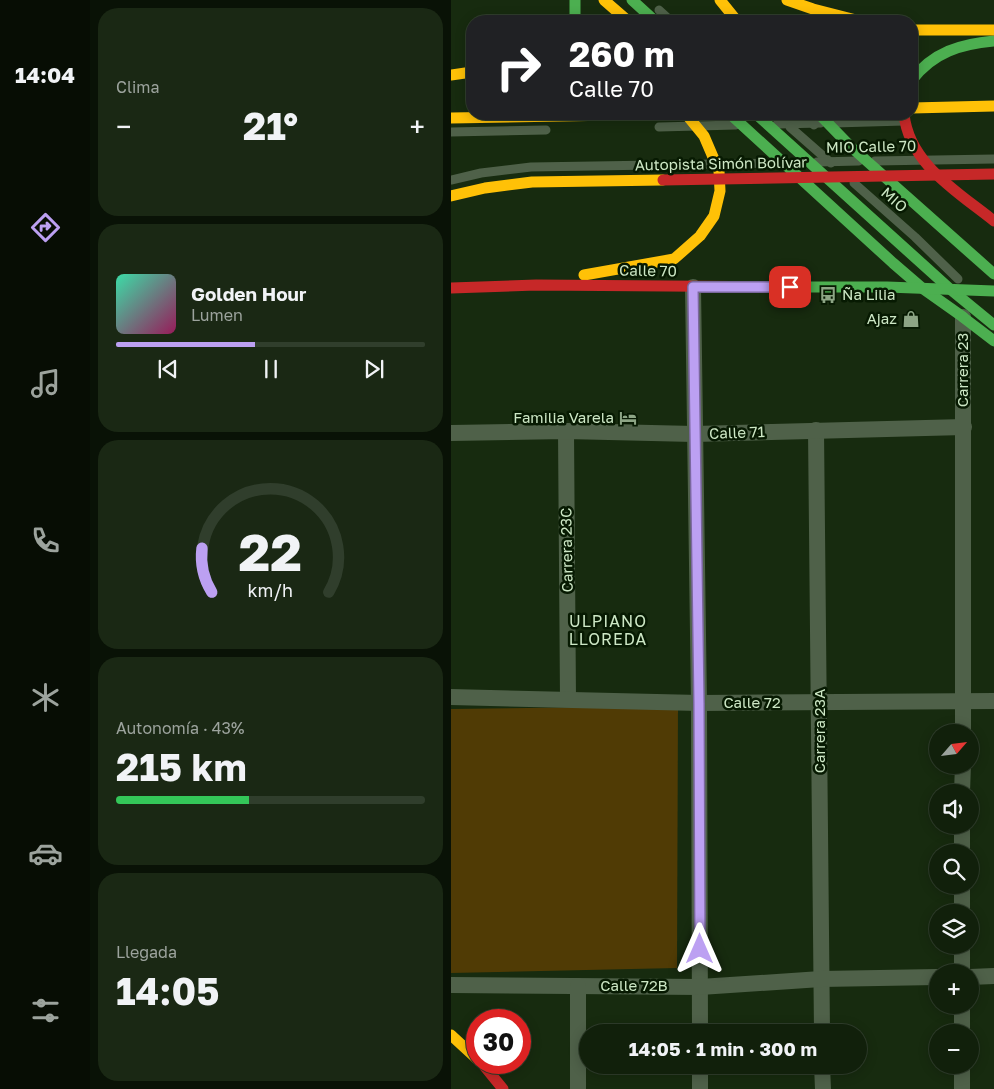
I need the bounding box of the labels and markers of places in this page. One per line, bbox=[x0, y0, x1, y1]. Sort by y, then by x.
pin bbox=[769, 266, 811, 308]
bus stop icon: Ña Lilia bbox=[818, 285, 838, 305]
place label: Ña Lilia bbox=[842, 285, 896, 303]
place label: Ajaz bbox=[867, 309, 897, 327]
shop icon: Ajaz bbox=[901, 309, 921, 329]
place label: Familia Varela bbox=[513, 408, 614, 426]
hotel icon: Familia Varela bbox=[618, 408, 638, 428]

